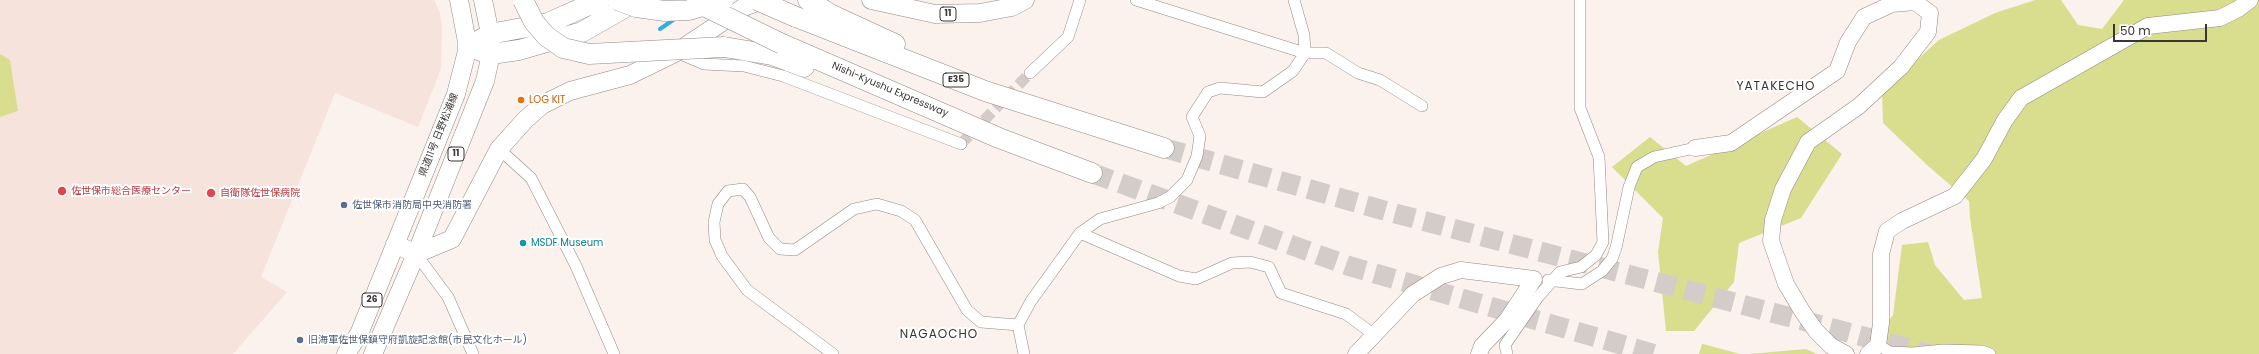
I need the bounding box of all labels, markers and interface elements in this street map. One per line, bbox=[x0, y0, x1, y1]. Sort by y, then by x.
road number: 11 bbox=[940, 7, 956, 21]
scale bar bbox=[2115, 16, 2209, 42]
text: 50 m bbox=[2120, 22, 2151, 39]
street label: Nishi-Kyushu Expressway bbox=[830, 60, 950, 120]
road number: E35 bbox=[943, 73, 969, 87]
district label: YATAKECHO bbox=[1736, 80, 1816, 94]
street label: 県道11号 日野松浦線 bbox=[417, 91, 461, 179]
place label: LOG KIT bbox=[529, 94, 565, 106]
marker: LOG KIT bbox=[516, 95, 526, 105]
road number: 11 bbox=[448, 147, 464, 161]
marker: 佐世保市総合医療センター bbox=[56, 185, 68, 197]
place label: 佐世保市総合医療センター bbox=[71, 185, 191, 197]
marker: 自衛隊佐世保病院 bbox=[205, 187, 217, 199]
place label: 自衛隊佐世保病院 bbox=[220, 187, 300, 199]
place label: 佐世保市消防局中央消防署 bbox=[352, 199, 472, 211]
marker: 佐世保市消防局中央消防署 bbox=[339, 200, 349, 210]
place label: MSDF Museum bbox=[531, 237, 603, 249]
marker: MSDF Museum bbox=[518, 238, 528, 248]
road number: 26 bbox=[362, 293, 382, 307]
district label: NAGAOCHO bbox=[900, 328, 978, 342]
place label: 旧海軍佐世保鎮守府凱旋記念館(市民文化ホール) bbox=[308, 334, 527, 346]
marker: 旧海軍佐世保鎮守府凱旋記念館(市民文化ホール) bbox=[295, 335, 305, 345]

